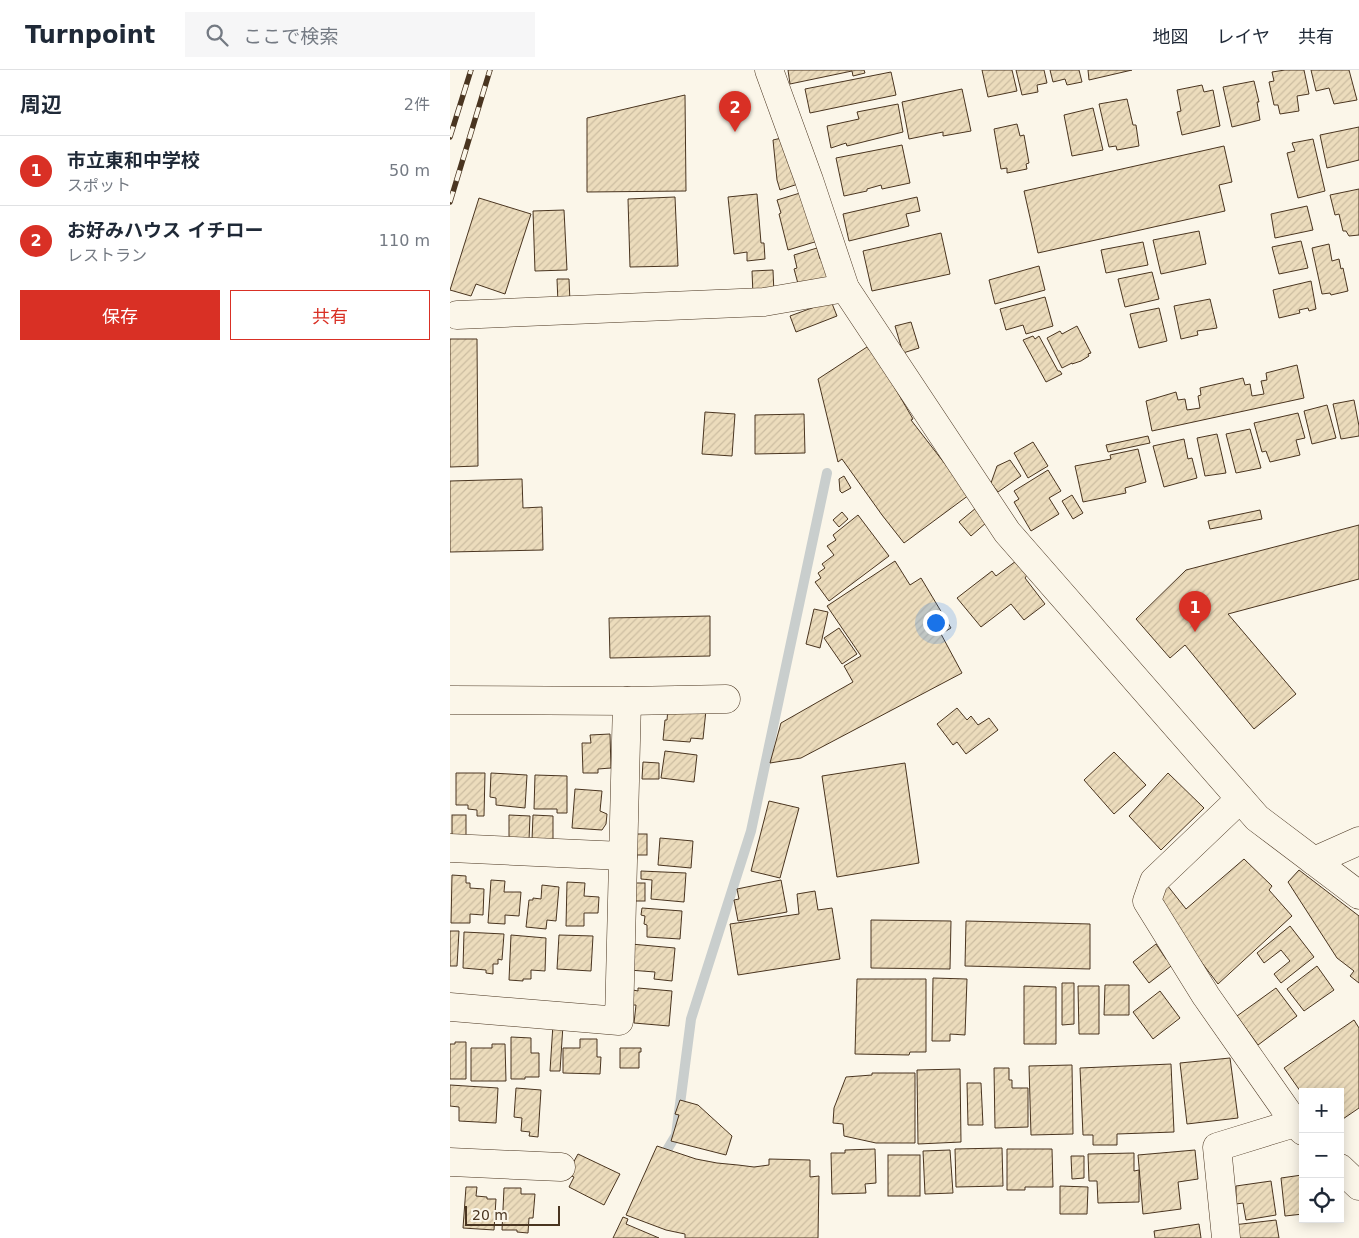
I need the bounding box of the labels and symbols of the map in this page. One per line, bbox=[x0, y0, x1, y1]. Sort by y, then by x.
pin: 2 bbox=[719, 91, 751, 132]
pin: 1 bbox=[1179, 591, 1211, 632]
your location bbox=[923, 610, 949, 636]
scale bar bbox=[465, 1203, 560, 1226]

